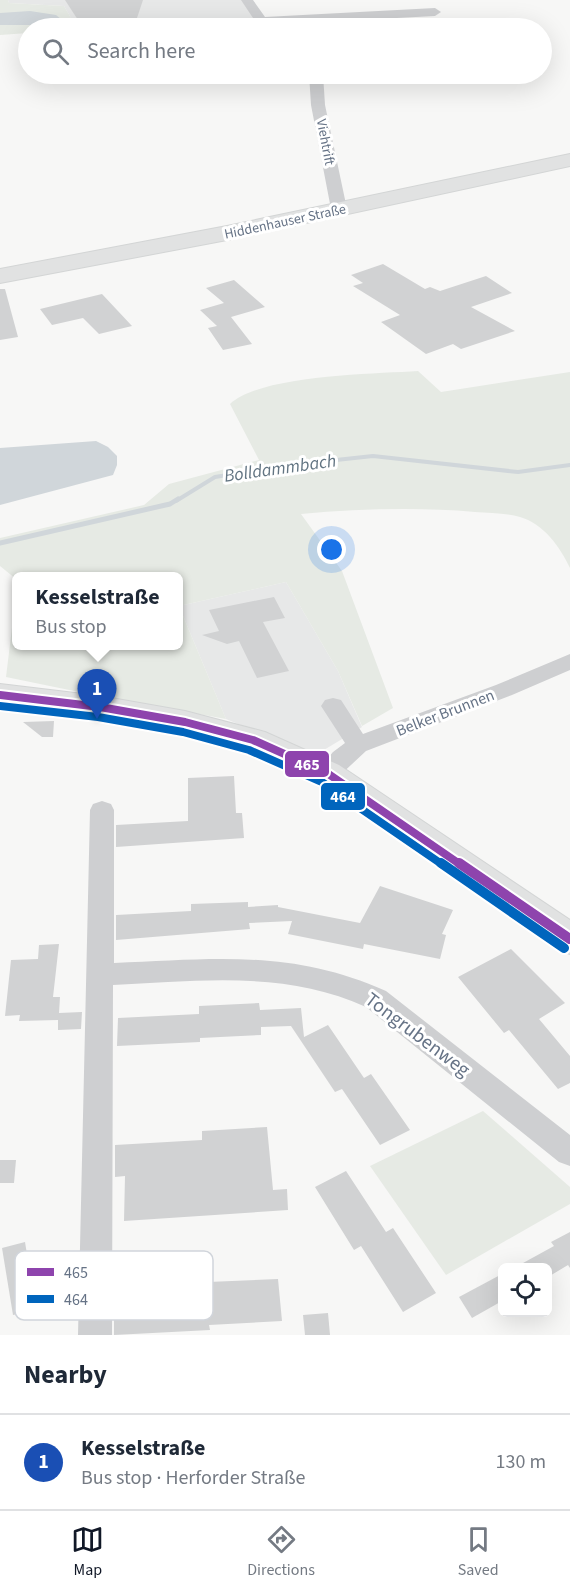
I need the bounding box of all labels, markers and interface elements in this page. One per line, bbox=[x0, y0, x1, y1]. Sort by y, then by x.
search box bbox=[18, 18, 552, 84]
icon: search bbox=[39, 35, 72, 68]
text: Search here bbox=[87, 35, 195, 67]
street label: Viehtrift bbox=[311, 117, 339, 168]
street label: Hiddenhauser Straße bbox=[223, 199, 348, 245]
water label: Bolldammbach bbox=[222, 448, 338, 489]
your location bbox=[317, 535, 346, 564]
popup bbox=[12, 572, 183, 650]
text: Kesselstraße bbox=[35, 581, 160, 613]
text: Bus stop bbox=[35, 613, 107, 641]
pin: 1 bbox=[78, 670, 116, 719]
street label: Belker Brunnen bbox=[393, 684, 498, 742]
line badge: 465 bbox=[284, 750, 330, 778]
text: 465 bbox=[294, 754, 320, 776]
line badge: 464 bbox=[320, 782, 366, 811]
text: 464 bbox=[330, 786, 356, 808]
street label: Tongrubenweg bbox=[359, 986, 476, 1084]
legend bbox=[15, 1251, 213, 1320]
text: 465 bbox=[64, 1262, 88, 1284]
map controls bbox=[498, 1263, 552, 1317]
button: locate bbox=[498, 1263, 552, 1317]
text: 464 bbox=[64, 1289, 88, 1311]
text: Nearby bbox=[24, 1356, 107, 1393]
text: Kesselstraße bbox=[81, 1432, 205, 1464]
text: 1 bbox=[38, 1448, 49, 1476]
text: 130 m bbox=[496, 1448, 546, 1476]
text: Bus stop · Herforder Straße bbox=[81, 1464, 305, 1492]
tab: Map bbox=[71, 1523, 104, 1581]
tab: Directions bbox=[247, 1523, 315, 1581]
tab: Saved bbox=[458, 1523, 499, 1581]

